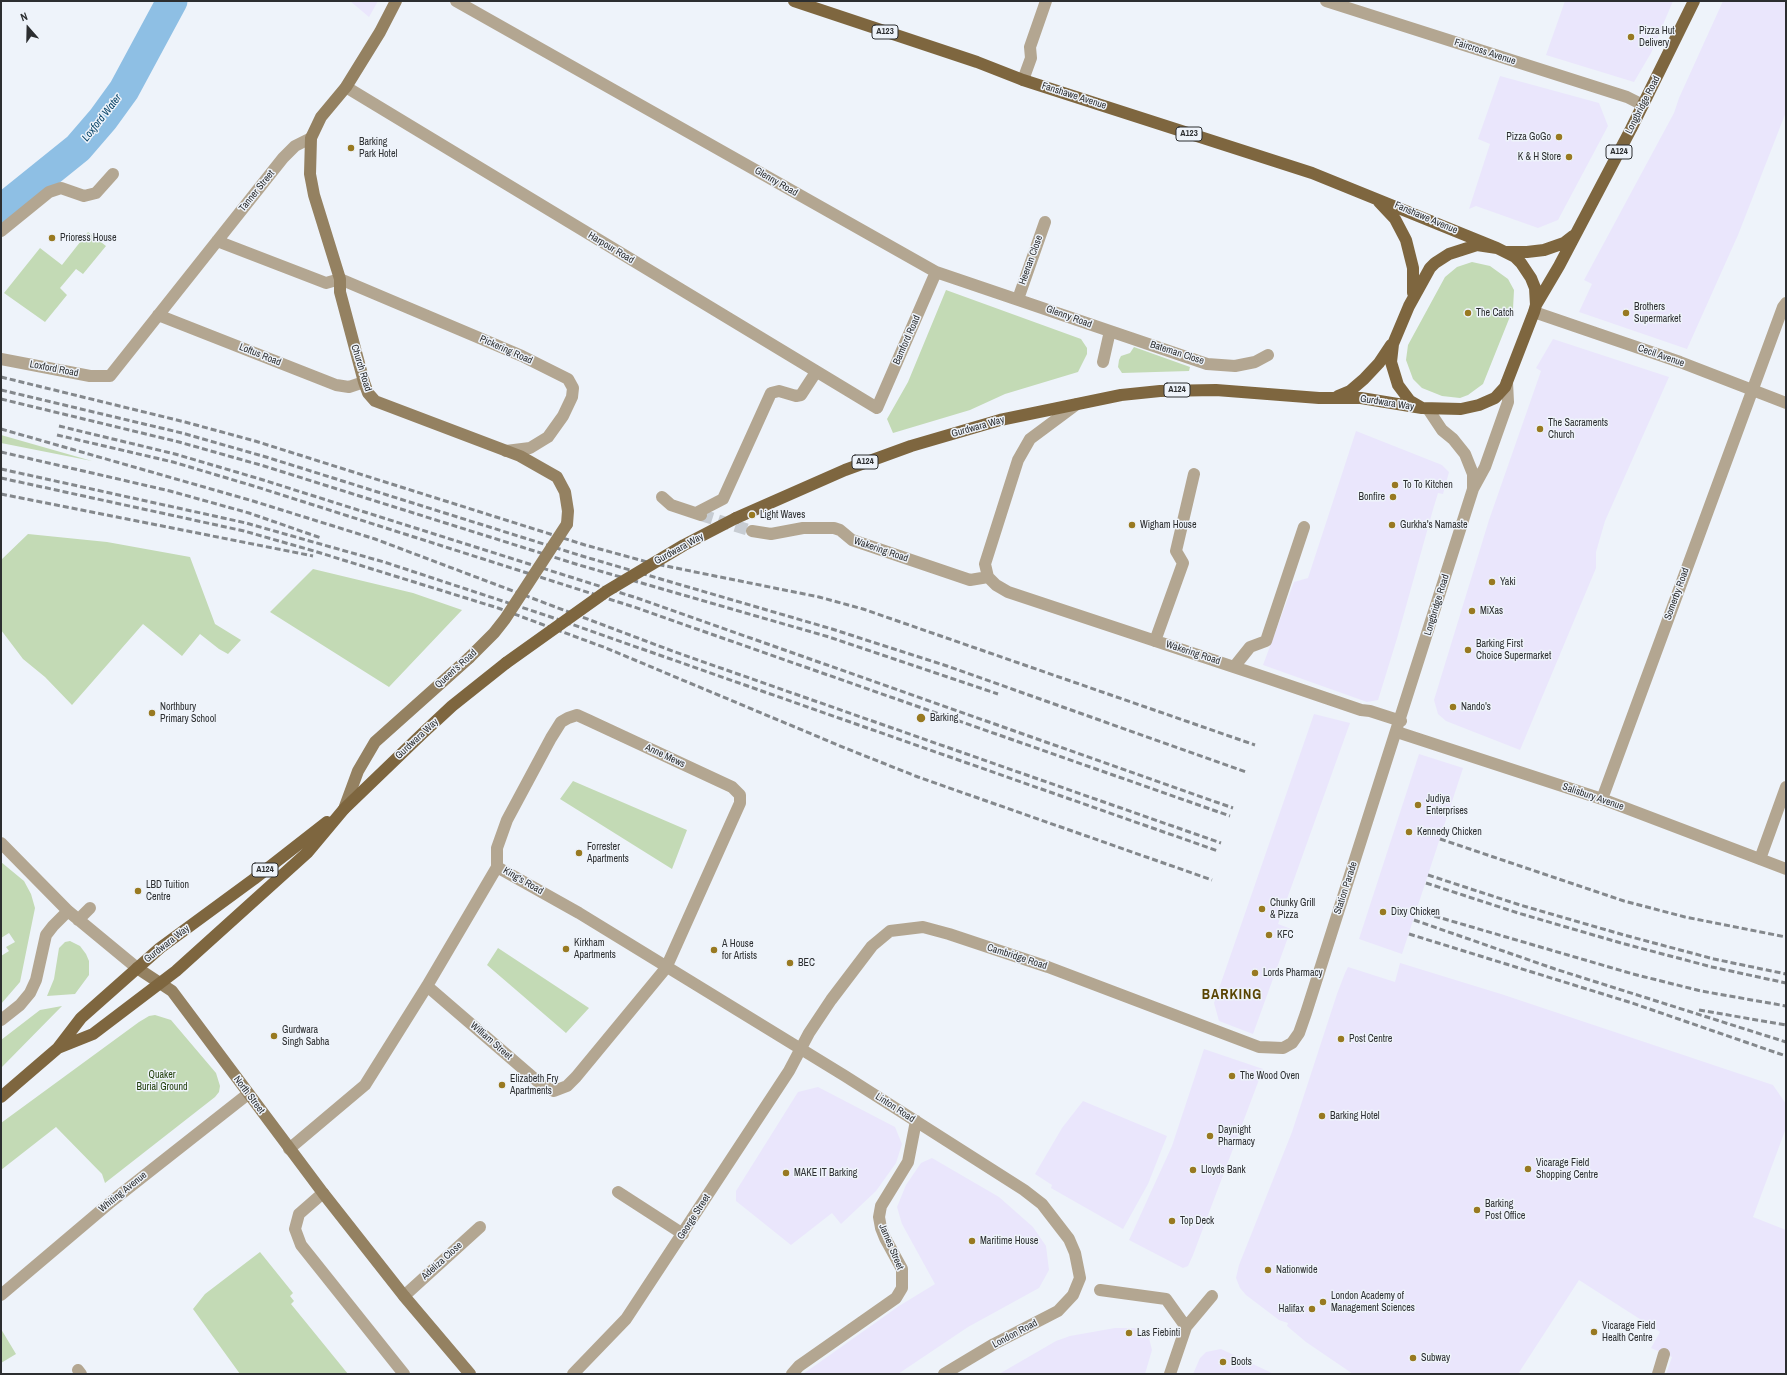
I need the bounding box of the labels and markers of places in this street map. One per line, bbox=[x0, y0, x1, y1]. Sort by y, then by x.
place label: Pizza Hut Delivery bbox=[1639, 25, 1675, 48]
marker: Pizza Hut Delivery bbox=[1626, 32, 1636, 42]
place label: Pizza GoGo bbox=[1506, 131, 1551, 143]
marker: Pizza GoGo bbox=[1554, 132, 1564, 142]
place label: Barking Park Hotel bbox=[359, 136, 397, 160]
marker: Barking Park Hotel bbox=[346, 143, 356, 153]
place label: K & H Store bbox=[1518, 151, 1561, 163]
marker: K & H Store bbox=[1564, 152, 1574, 162]
place label: Prioress House bbox=[60, 232, 117, 244]
marker: Prioress House bbox=[47, 233, 57, 243]
place label: Brothers Supermarket bbox=[1634, 301, 1681, 324]
place label: The Catch bbox=[1476, 307, 1514, 319]
marker: The Catch bbox=[1463, 308, 1473, 318]
marker: Brothers Supermarket bbox=[1621, 308, 1631, 318]
place label: The Sacraments Church bbox=[1548, 417, 1608, 440]
marker: The Sacraments Church bbox=[1535, 424, 1545, 434]
place label: To To Kitchen bbox=[1403, 479, 1453, 491]
marker: To To Kitchen bbox=[1390, 480, 1400, 490]
place label: Bonfire bbox=[1359, 491, 1385, 503]
marker: Bonfire bbox=[1388, 492, 1398, 502]
place label: Light Waves bbox=[760, 509, 805, 521]
marker: Light Waves bbox=[747, 510, 757, 520]
place label: Wigham House bbox=[1140, 519, 1197, 531]
place label: Gurkha's Namaste bbox=[1400, 519, 1468, 531]
marker: Wigham House bbox=[1127, 520, 1137, 530]
marker: Gurkha's Namaste bbox=[1387, 520, 1397, 530]
place label: Yaki bbox=[1500, 576, 1516, 588]
marker: Yaki bbox=[1487, 577, 1497, 587]
place label: MiXas bbox=[1480, 605, 1503, 617]
marker: MiXas bbox=[1467, 606, 1477, 616]
place label: Barking First Choice Supermarket bbox=[1476, 638, 1551, 662]
marker: Barking First Choice Supermarket bbox=[1463, 645, 1473, 655]
place label: Northbury Primary School bbox=[160, 701, 216, 724]
place label: Nando's bbox=[1461, 701, 1491, 713]
marker: Nando's bbox=[1448, 702, 1458, 712]
marker: Northbury Primary School bbox=[147, 708, 157, 718]
marker: Barking bbox=[915, 712, 927, 724]
place label: Barking bbox=[930, 712, 958, 724]
place label: Judiya Enterprises bbox=[1426, 793, 1468, 816]
marker: Judiya Enterprises bbox=[1413, 800, 1423, 810]
place label: Kennedy Chicken bbox=[1417, 826, 1482, 838]
marker: Kennedy Chicken bbox=[1404, 827, 1414, 837]
place label: Forrester Apartments bbox=[587, 841, 629, 864]
marker: Forrester Apartments bbox=[574, 848, 584, 858]
place label: LBD Tuition Centre bbox=[146, 879, 189, 902]
marker: LBD Tuition Centre bbox=[133, 886, 143, 896]
place label: Chunky Grill & Pizza bbox=[1270, 897, 1315, 920]
marker: Chunky Grill & Pizza bbox=[1257, 904, 1267, 914]
place label: Dixy Chicken bbox=[1391, 906, 1440, 918]
marker: Dixy Chicken bbox=[1378, 907, 1388, 917]
place label: KFC bbox=[1277, 929, 1293, 941]
marker: KFC bbox=[1264, 930, 1274, 940]
place label: Kirkham Apartments bbox=[574, 937, 616, 960]
place label: A House for Artists bbox=[722, 938, 757, 962]
marker: Kirkham Apartments bbox=[561, 944, 571, 954]
marker: A House for Artists bbox=[709, 945, 719, 955]
place label: BEC bbox=[798, 957, 815, 969]
marker: BEC bbox=[785, 958, 795, 968]
place label: Lords Pharmacy bbox=[1263, 967, 1323, 979]
marker: Lords Pharmacy bbox=[1250, 968, 1260, 978]
place label: Gurdwara Singh Sabha bbox=[282, 1024, 329, 1048]
marker: Gurdwara Singh Sabha bbox=[269, 1031, 279, 1041]
place label: Post Centre bbox=[1349, 1033, 1392, 1045]
marker: Post Centre bbox=[1336, 1034, 1346, 1044]
place label: The Wood Oven bbox=[1240, 1070, 1300, 1082]
marker: The Wood Oven bbox=[1227, 1071, 1237, 1081]
place label: Elizabeth Fry Apartments bbox=[510, 1073, 558, 1096]
marker: Elizabeth Fry Apartments bbox=[497, 1080, 507, 1090]
place label: Barking Hotel bbox=[1330, 1110, 1380, 1122]
marker: Barking Hotel bbox=[1317, 1111, 1327, 1121]
place label: Daynight Pharmacy bbox=[1218, 1124, 1255, 1148]
marker: Daynight Pharmacy bbox=[1205, 1131, 1215, 1141]
place label: Vicarage Field Shopping Centre bbox=[1536, 1157, 1598, 1180]
place label: Lloyds Bank bbox=[1201, 1164, 1246, 1176]
marker: Vicarage Field Shopping Centre bbox=[1523, 1164, 1533, 1174]
marker: Lloyds Bank bbox=[1188, 1165, 1198, 1175]
place label: MAKE IT Barking bbox=[794, 1167, 857, 1179]
marker: MAKE IT Barking bbox=[781, 1168, 791, 1178]
place label: Barking Post Office bbox=[1485, 1198, 1525, 1222]
marker: Barking Post Office bbox=[1472, 1205, 1482, 1215]
place label: Top Deck bbox=[1180, 1215, 1214, 1227]
marker: Top Deck bbox=[1167, 1216, 1177, 1226]
place label: Maritime House bbox=[980, 1235, 1038, 1247]
marker: Maritime House bbox=[967, 1236, 977, 1246]
place label: Nationwide bbox=[1276, 1264, 1317, 1276]
marker: Nationwide bbox=[1263, 1265, 1273, 1275]
place label: London Academy of Management Sciences bbox=[1331, 1290, 1415, 1314]
marker: London Academy of Management Sciences bbox=[1318, 1297, 1328, 1307]
place label: Halifax bbox=[1278, 1303, 1304, 1315]
marker: Halifax bbox=[1307, 1304, 1317, 1314]
place label: Vicarage Field Health Centre bbox=[1602, 1320, 1655, 1344]
place label: Las Fiebinti bbox=[1137, 1327, 1180, 1339]
marker: Vicarage Field Health Centre bbox=[1589, 1327, 1599, 1337]
marker: Las Fiebinti bbox=[1124, 1328, 1134, 1338]
place label: Subway bbox=[1421, 1352, 1450, 1364]
marker: Subway bbox=[1408, 1353, 1418, 1363]
place label: Boots bbox=[1231, 1356, 1252, 1368]
marker: Boots bbox=[1218, 1357, 1228, 1367]

